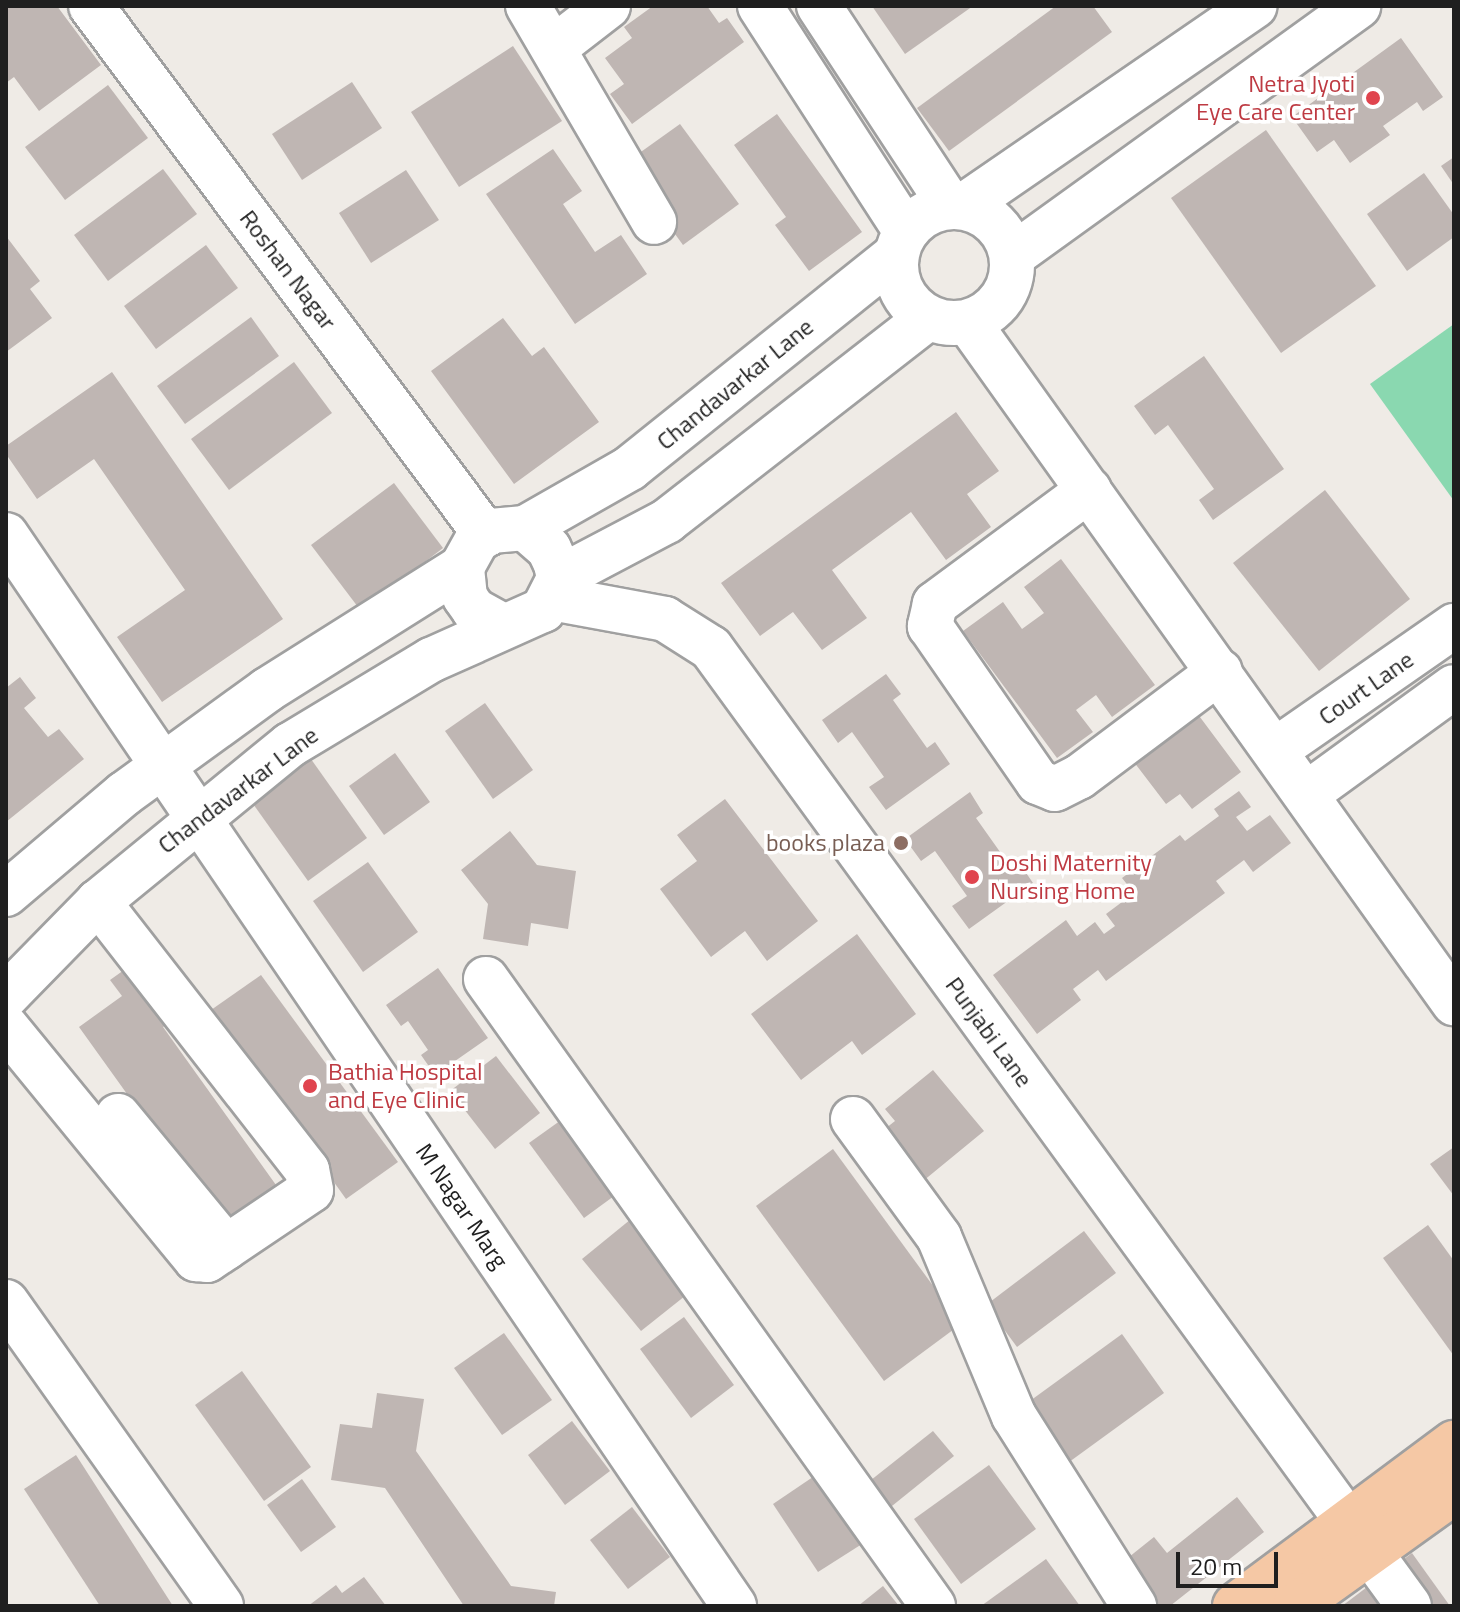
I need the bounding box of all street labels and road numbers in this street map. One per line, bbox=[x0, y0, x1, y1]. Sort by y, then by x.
street label: Roshan Nagar bbox=[234, 204, 342, 336]
street label: Chandavarkar Lane bbox=[651, 312, 819, 456]
street label: Court Lane bbox=[1313, 645, 1419, 731]
street label: Chandavarkar Lane bbox=[152, 721, 324, 859]
street label: Punjabi Lane bbox=[939, 971, 1039, 1093]
street label: M Nagar Marg bbox=[410, 1138, 514, 1274]

